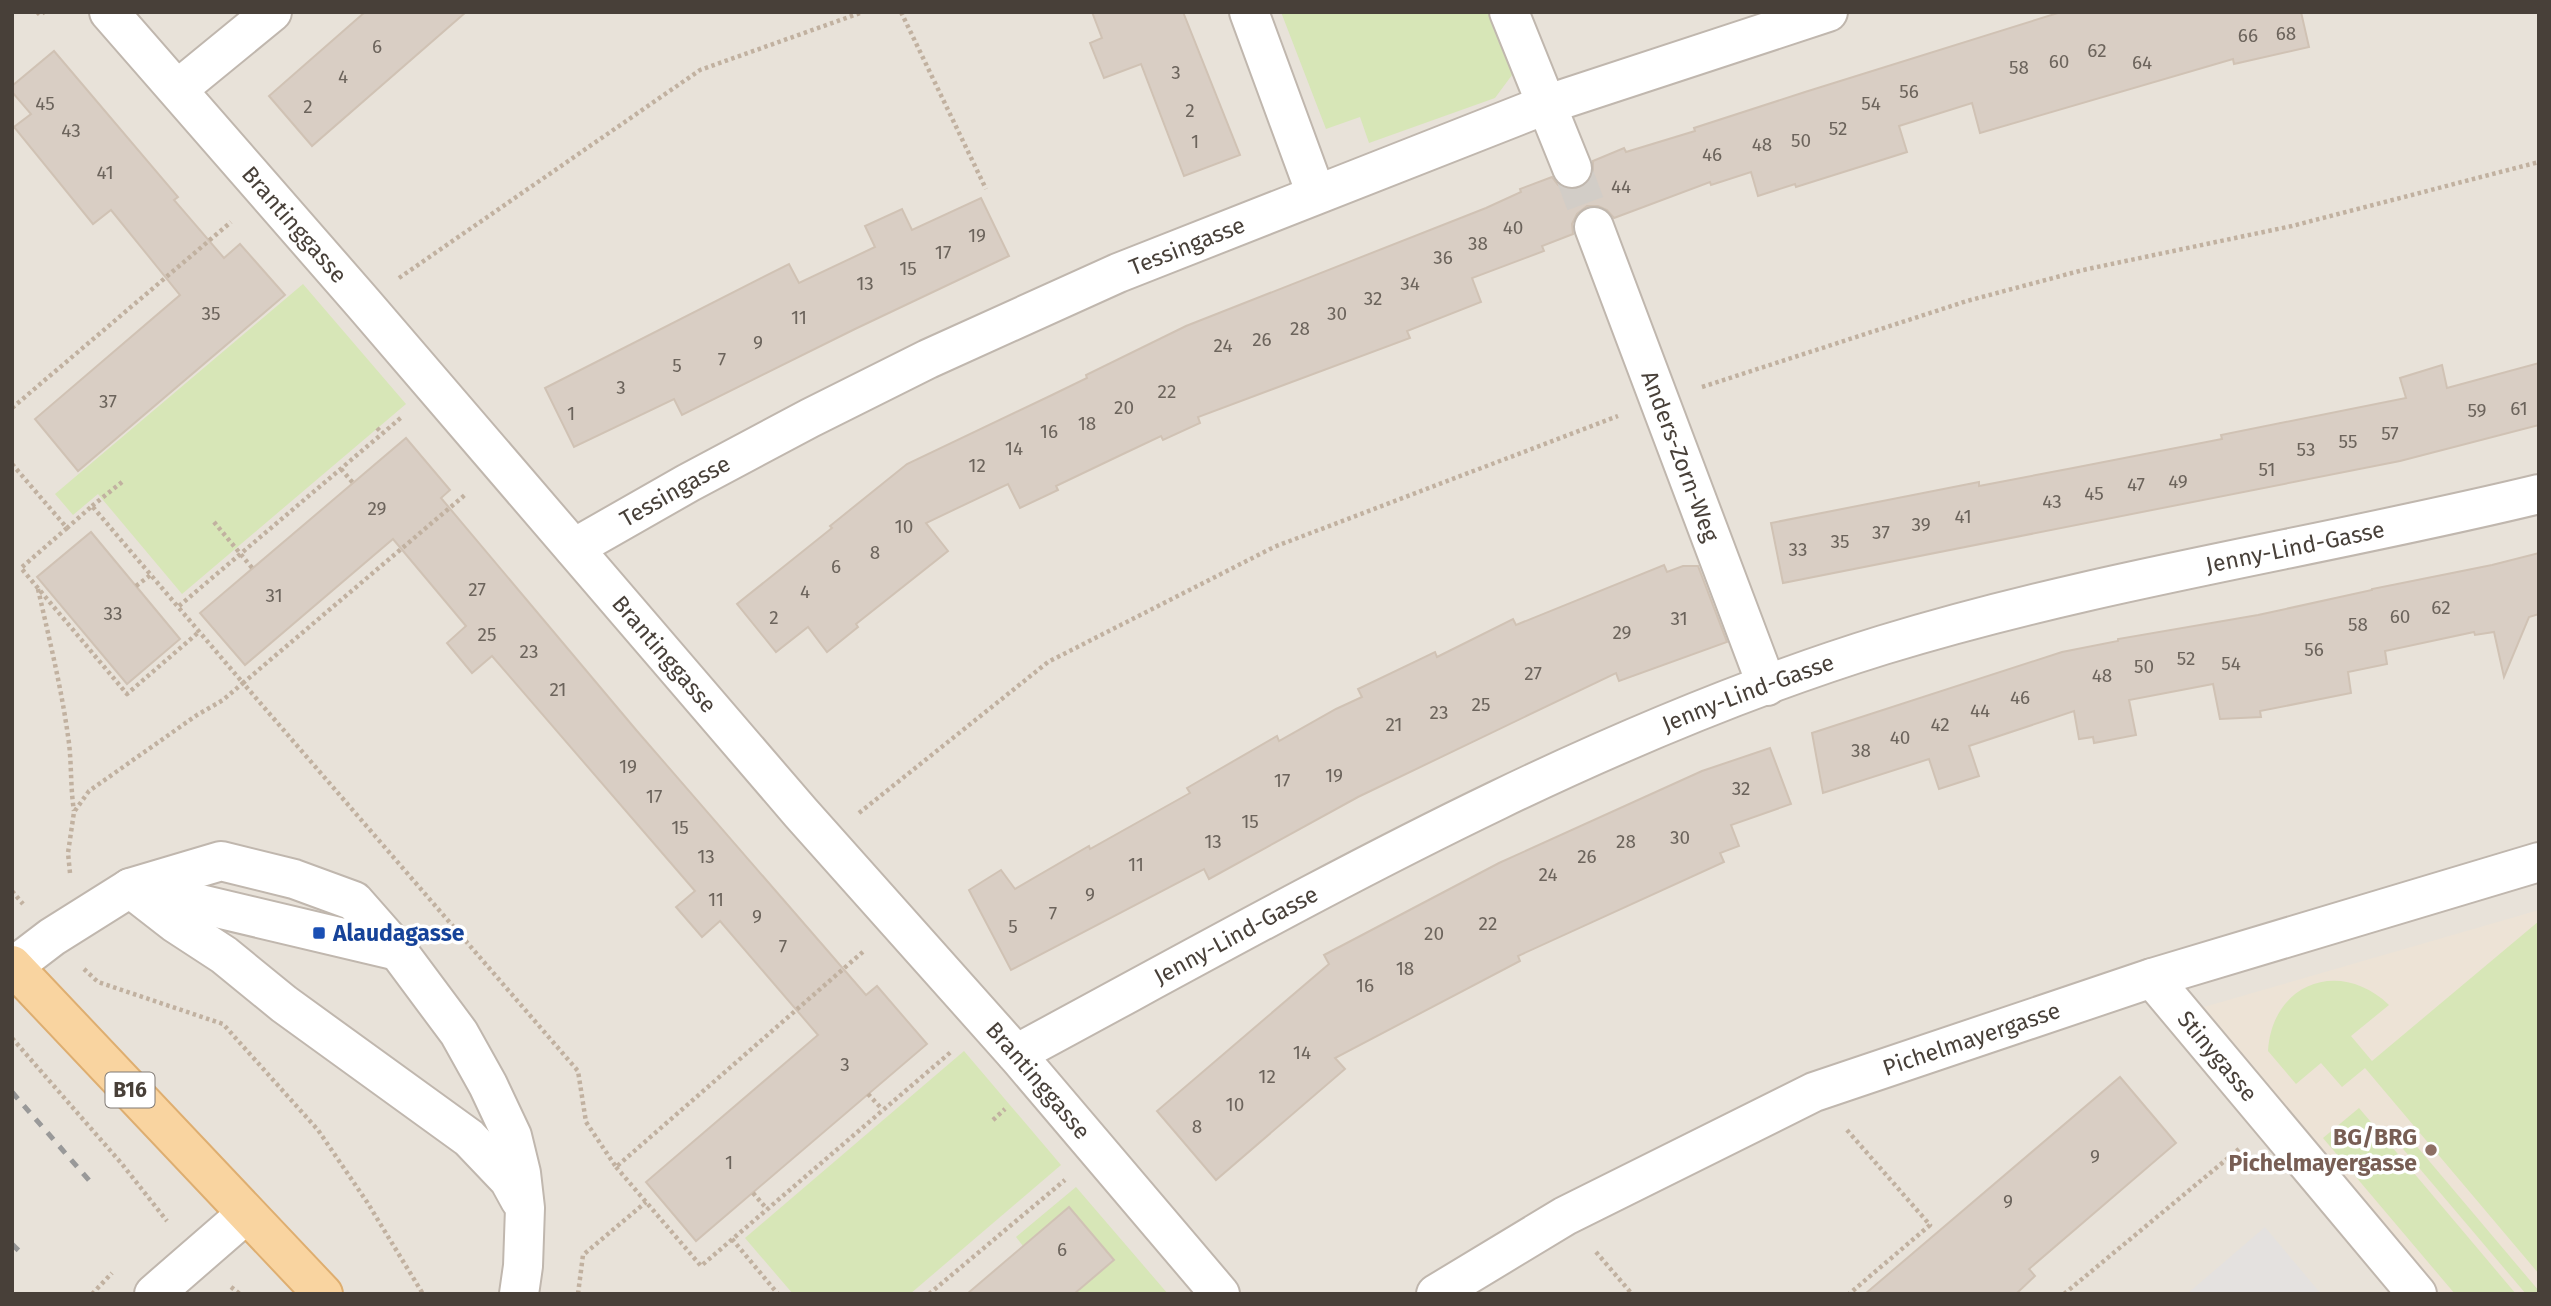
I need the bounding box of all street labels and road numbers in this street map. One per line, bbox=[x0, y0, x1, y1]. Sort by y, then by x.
street label: Brantinggasse bbox=[236, 160, 353, 289]
street label: Tessingasse bbox=[1125, 211, 1249, 281]
street label: Anders-Zorn-Weg bbox=[1635, 367, 1725, 546]
street label: Tessingasse bbox=[615, 449, 735, 533]
street label: Jenny-Lind-Gasse bbox=[2203, 515, 2387, 579]
street label: Brantinggasse bbox=[606, 590, 723, 719]
street label: Jenny-Lind-Gasse bbox=[1658, 648, 1838, 738]
street label: Jenny-Lind-Gasse bbox=[1149, 880, 1323, 991]
street label: Pichelmayergasse bbox=[1879, 996, 2064, 1082]
street label: Stinygasse bbox=[2172, 1005, 2263, 1107]
street label: Brantinggasse bbox=[980, 1016, 1096, 1145]
road number: B16 bbox=[106, 1072, 154, 1108]

